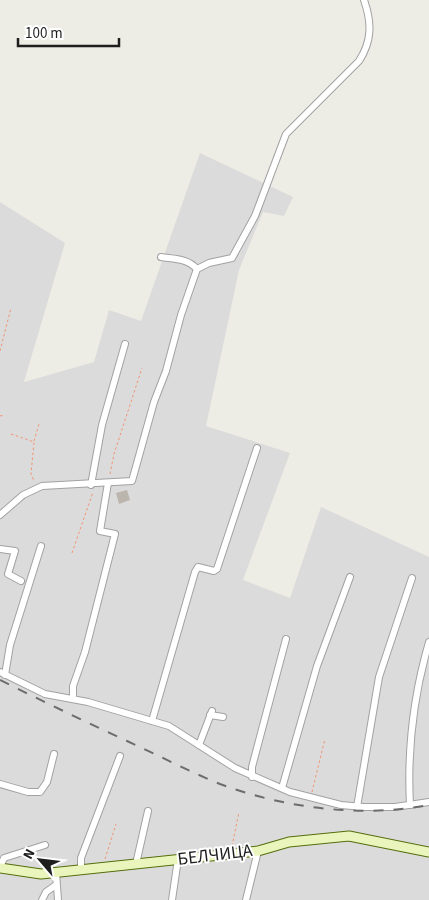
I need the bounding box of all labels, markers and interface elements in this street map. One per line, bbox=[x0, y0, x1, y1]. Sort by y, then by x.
scale bar bbox=[18, 15, 119, 47]
text: 100 m bbox=[25, 23, 63, 44]
north arrow bbox=[15, 835, 65, 885]
street label: БЕЛЧИЦА bbox=[176, 838, 254, 872]
text: N bbox=[18, 846, 40, 863]

